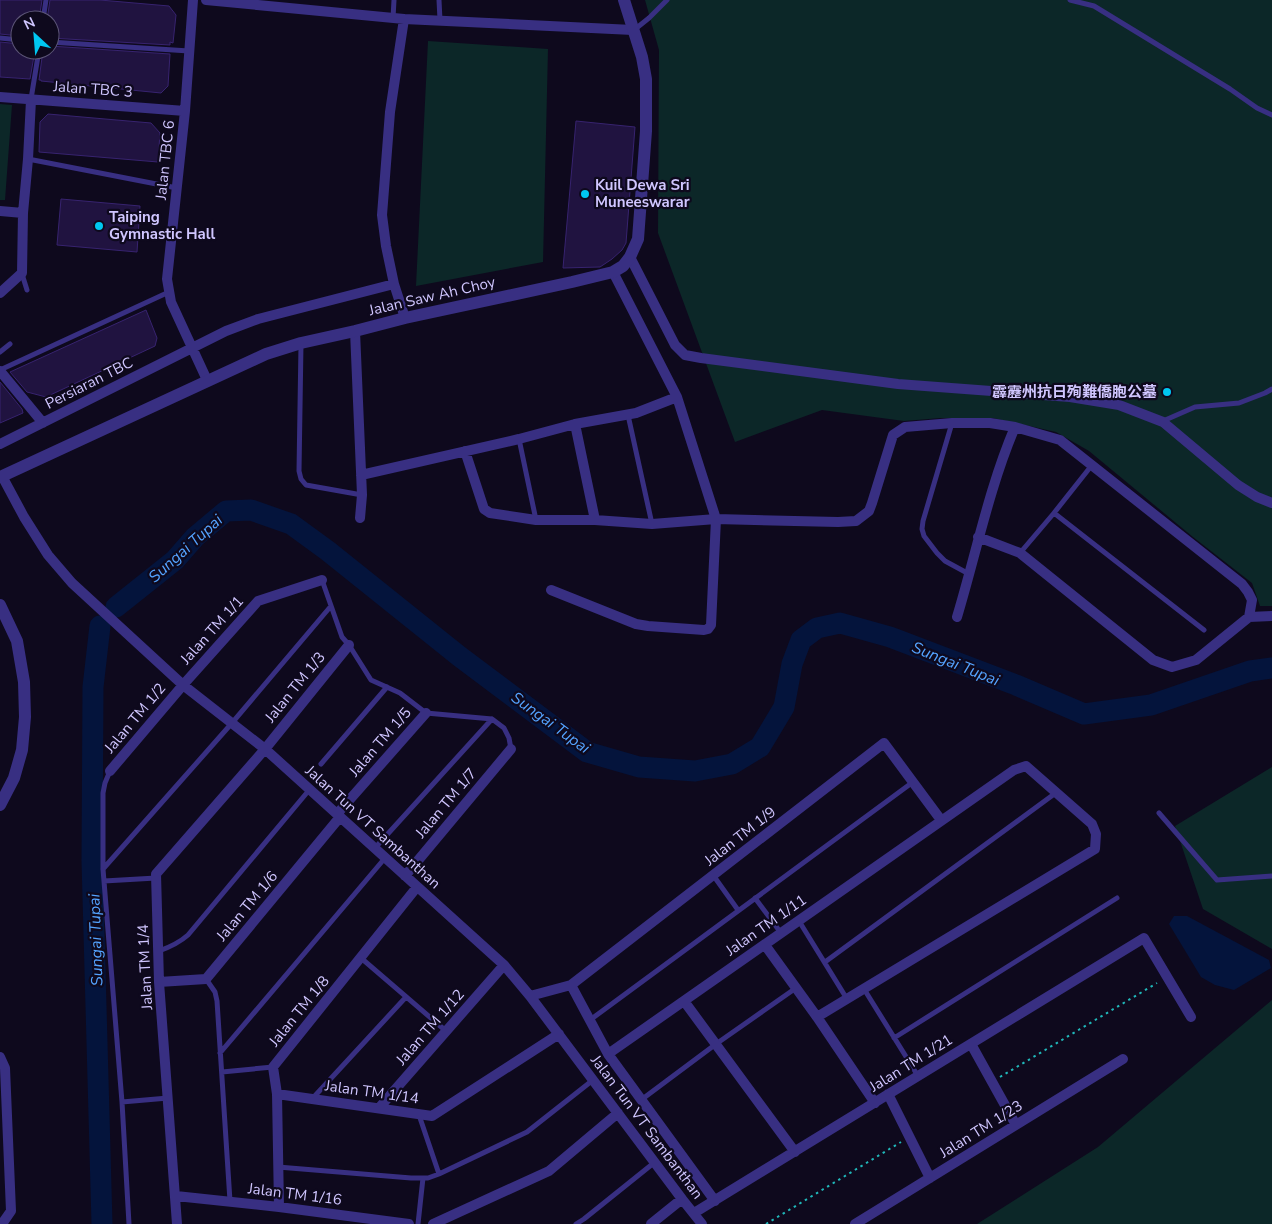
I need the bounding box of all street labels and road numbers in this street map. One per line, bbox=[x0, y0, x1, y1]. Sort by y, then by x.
street label: Jalan TBC 3 bbox=[52, 76, 133, 102]
street label: Jalan TBC 6 bbox=[151, 119, 179, 202]
street label: Jalan Saw Ah Choy bbox=[366, 272, 497, 320]
street label: Persiaran TBC bbox=[42, 352, 136, 414]
street label: Jalan TM 1/1 bbox=[175, 592, 248, 669]
street label: Jalan TM 1/3 bbox=[260, 647, 330, 727]
street label: Jalan TM 1/2 bbox=[99, 679, 170, 758]
street label: Jalan TM 1/5 bbox=[344, 703, 416, 782]
street label: Jalan Tun VT Sambanthan bbox=[300, 760, 445, 893]
street label: Jalan TM 1/7 bbox=[410, 764, 481, 843]
street label: Jalan TM 1/9 bbox=[699, 802, 780, 871]
street label: Jalan TM 1/6 bbox=[211, 867, 282, 946]
street label: Jalan TM 1/11 bbox=[721, 890, 810, 961]
street label: Jalan TM 1/4 bbox=[133, 924, 157, 1011]
street label: Jalan TM 1/8 bbox=[264, 971, 334, 1051]
street label: Jalan TM 1/12 bbox=[391, 985, 469, 1070]
street label: Jalan TM 1/21 bbox=[865, 1029, 956, 1097]
street label: Jalan Tun VT Sambanthan bbox=[586, 1050, 708, 1203]
street label: Jalan TM 1/14 bbox=[323, 1075, 420, 1108]
street label: Jalan TM 1/23 bbox=[935, 1095, 1026, 1163]
street label: Jalan TM 1/16 bbox=[246, 1178, 343, 1210]

